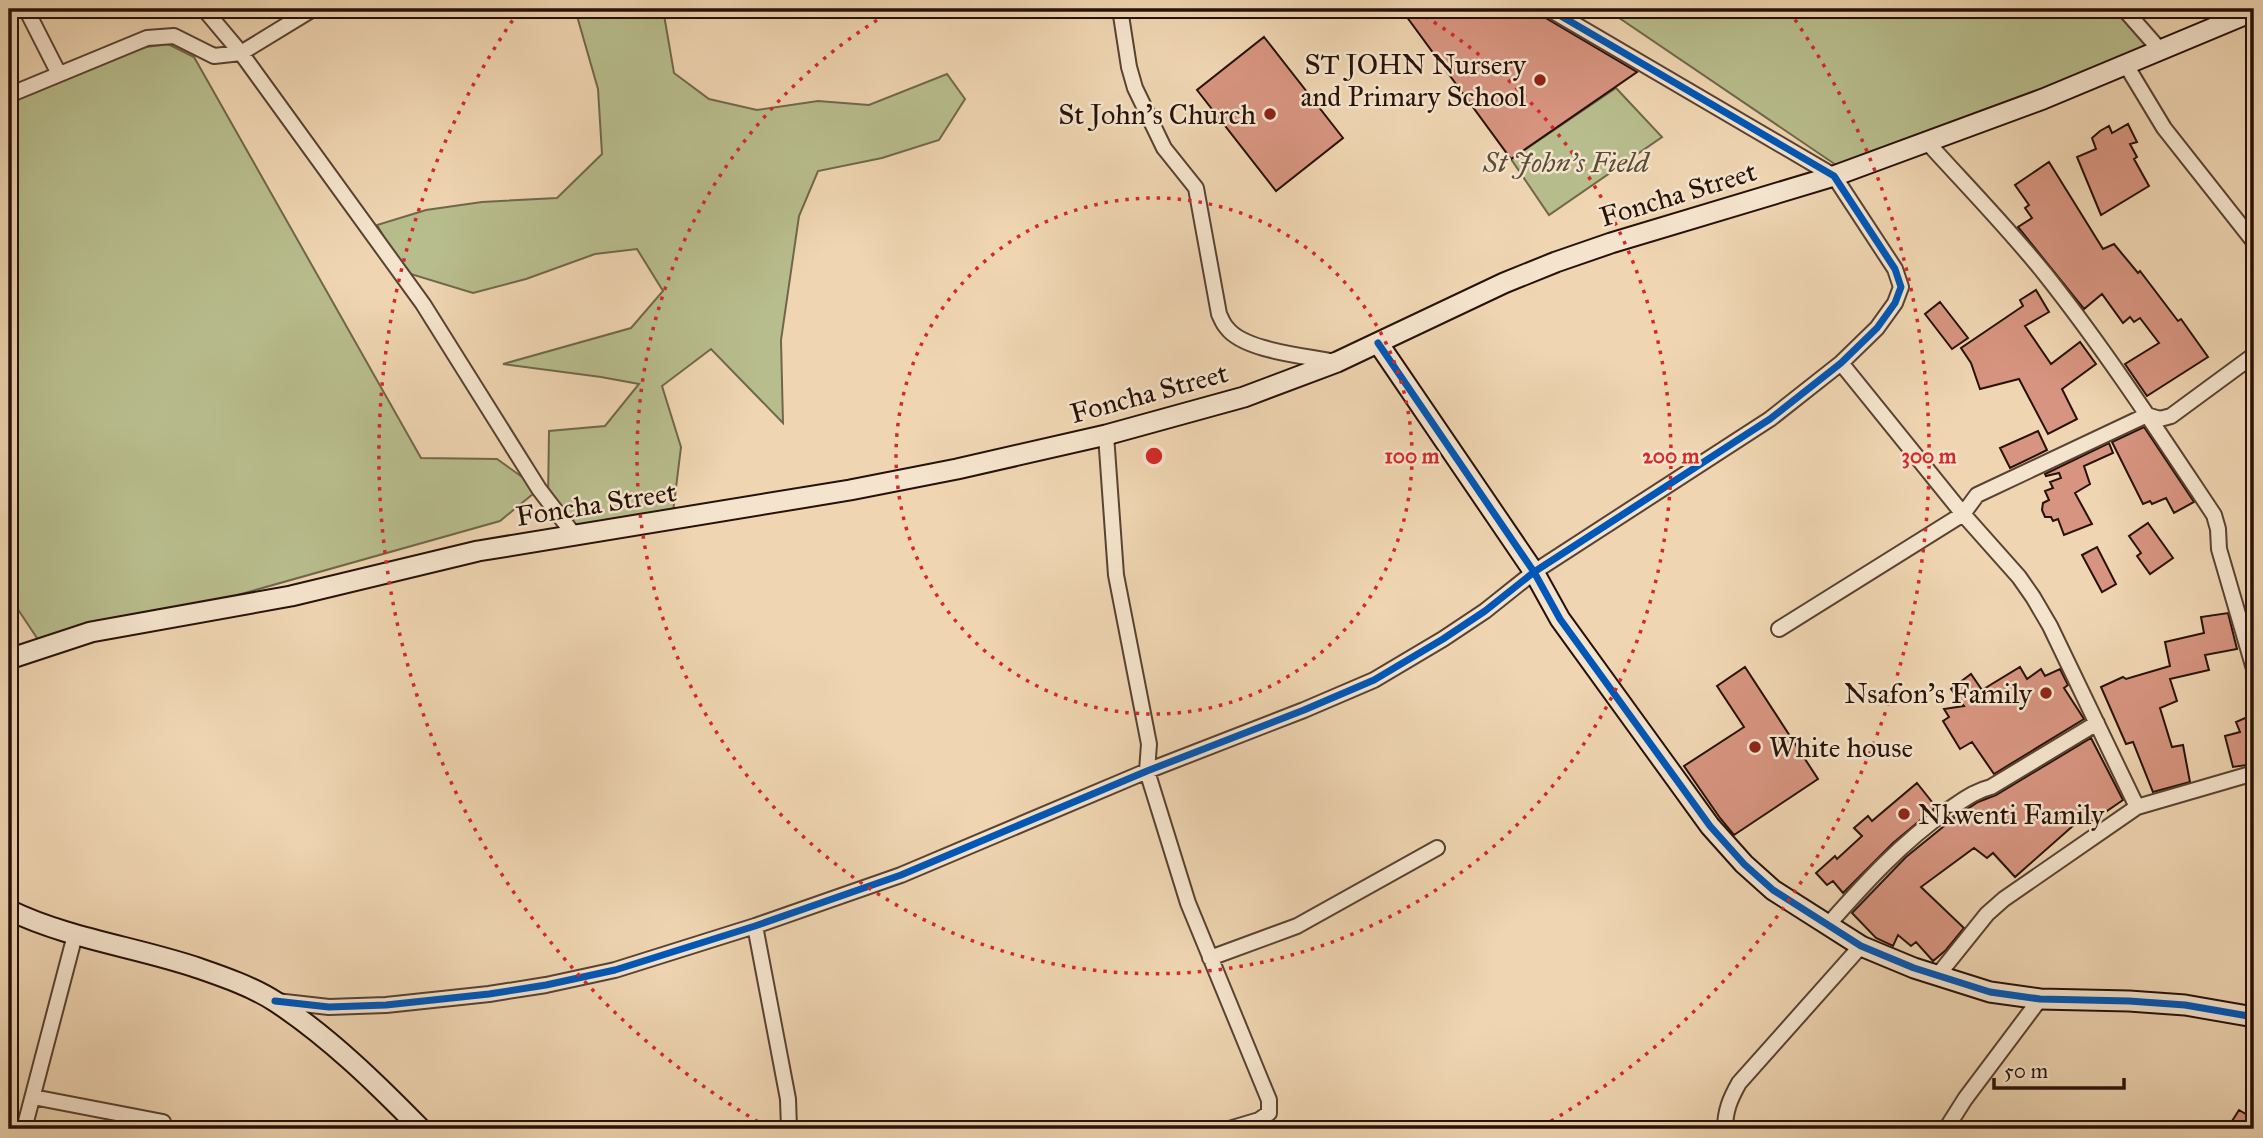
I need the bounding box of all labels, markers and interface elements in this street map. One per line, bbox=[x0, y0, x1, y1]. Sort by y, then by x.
place label: ST JOHN Nursery and Primary School bbox=[1300, 47, 1527, 114]
marker: ST JOHN Nursery and Primary School bbox=[1532, 72, 1548, 88]
place label: St John's Church bbox=[1058, 97, 1256, 132]
marker: St John's Church bbox=[1262, 106, 1278, 122]
park label: St John's Field bbox=[1482, 145, 1651, 180]
street label: Foncha Street bbox=[1595, 154, 1761, 234]
street label: Foncha Street bbox=[1066, 355, 1232, 431]
text: 100 m bbox=[1385, 443, 1440, 469]
text: 200 m bbox=[1643, 443, 1700, 469]
text: 300 m bbox=[1901, 443, 1957, 469]
centre of rings bbox=[1142, 444, 1166, 468]
street label: Foncha Street bbox=[513, 474, 679, 534]
place label: Nsafon's Family bbox=[1844, 676, 2033, 711]
marker: Nsafon's Family bbox=[2038, 685, 2054, 701]
place label: White house bbox=[1769, 730, 1913, 765]
marker: White house bbox=[1747, 739, 1763, 755]
place label: Nkwenti Family bbox=[1918, 797, 2105, 832]
marker: Nkwenti Family bbox=[1896, 806, 1912, 822]
scale bar bbox=[1994, 1047, 2123, 1091]
text: 50 m bbox=[2004, 1058, 2049, 1084]

